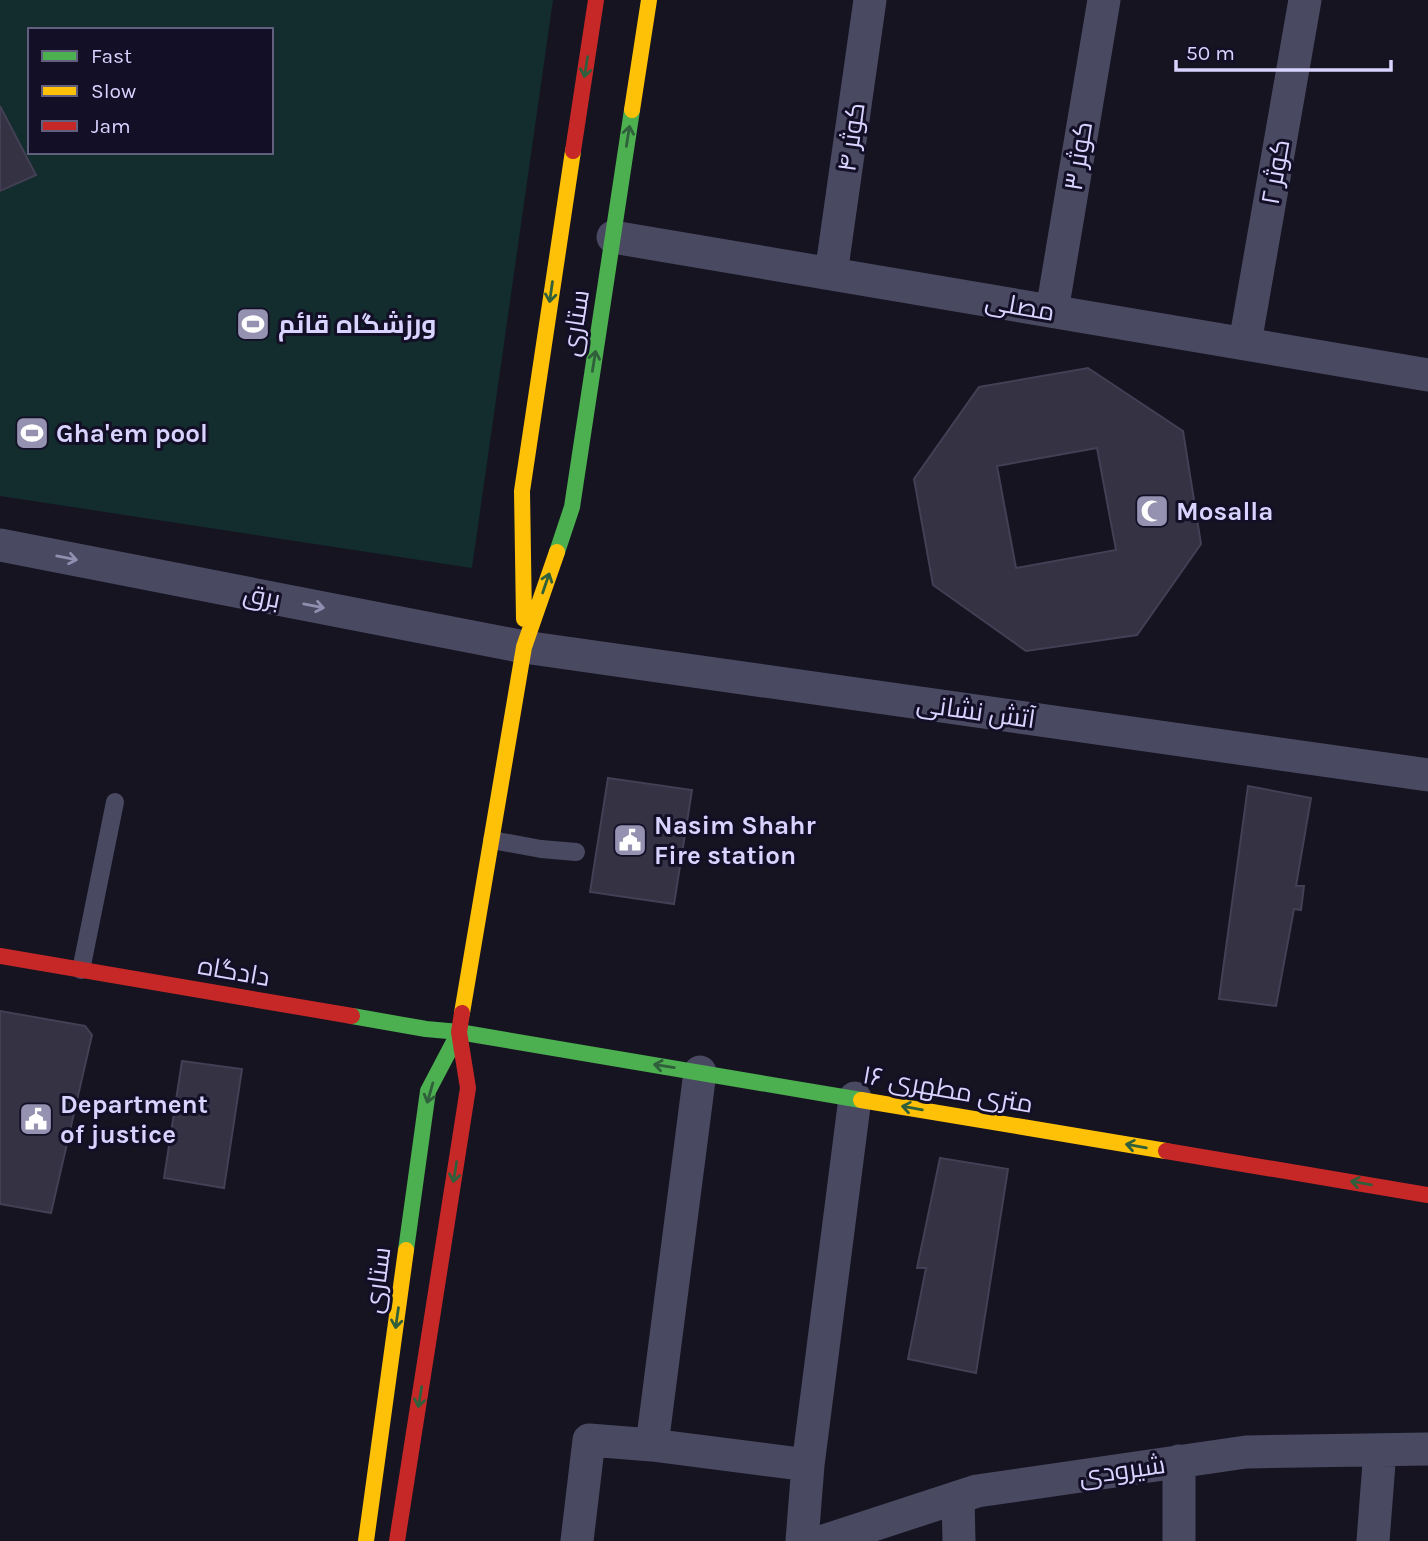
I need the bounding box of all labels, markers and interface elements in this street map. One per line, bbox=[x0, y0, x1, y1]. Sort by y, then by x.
legend bbox=[28, 28, 273, 154]
scale bar bbox=[1176, 28, 1391, 72]
text: 50 m bbox=[1186, 41, 1235, 65]
text: Fast bbox=[91, 44, 132, 68]
one-way arrow bbox=[579, 56, 592, 78]
text: Slow bbox=[91, 79, 136, 103]
street label: کوثر ۴ bbox=[831, 101, 872, 174]
text: Jam bbox=[91, 114, 131, 138]
street label: کوثر ۳ bbox=[1058, 119, 1099, 193]
one-way arrow bbox=[622, 125, 635, 148]
street label: کوثر ۲ bbox=[1255, 137, 1296, 207]
one-way arrow bbox=[544, 280, 557, 303]
street label: مصلی bbox=[983, 285, 1057, 328]
street label: ستاری bbox=[555, 288, 596, 359]
sports icon: ورزشگاه قائم bbox=[234, 305, 272, 343]
place label: ورزشگاه قائم bbox=[278, 309, 437, 342]
one-way arrow bbox=[588, 350, 601, 373]
sports icon: Gha'em pool bbox=[13, 414, 51, 452]
place label: Gha'em pool bbox=[56, 418, 208, 449]
mosque icon: Mosalla bbox=[1133, 492, 1171, 530]
place label: Mosalla bbox=[1176, 496, 1273, 527]
one-way arrow bbox=[55, 552, 78, 565]
one-way arrow bbox=[541, 572, 554, 594]
street label: برق bbox=[241, 578, 283, 615]
one-way arrow bbox=[302, 600, 325, 614]
street label: آتش نشانی bbox=[915, 688, 1037, 735]
place label: Nasim Shahr Fire station bbox=[654, 810, 817, 871]
public building icon: Nasim Shahr Fire station bbox=[611, 821, 649, 859]
street label: دادگاه bbox=[196, 950, 272, 993]
one-way arrow bbox=[653, 1059, 675, 1072]
street label: ۱۶ متری مطهری bbox=[860, 1059, 1036, 1120]
one-way arrow bbox=[422, 1082, 435, 1104]
place label: Department of justice bbox=[60, 1089, 208, 1150]
public building icon: Department of justice bbox=[17, 1100, 55, 1138]
one-way arrow bbox=[901, 1101, 924, 1114]
one-way arrow bbox=[1125, 1139, 1148, 1152]
one-way arrow bbox=[448, 1160, 461, 1183]
one-way arrow bbox=[1350, 1176, 1373, 1190]
street label: ستاری bbox=[357, 1245, 398, 1315]
one-way arrow bbox=[390, 1306, 403, 1329]
one-way arrow bbox=[413, 1385, 426, 1408]
street label: شیرودی bbox=[1077, 1449, 1167, 1492]

